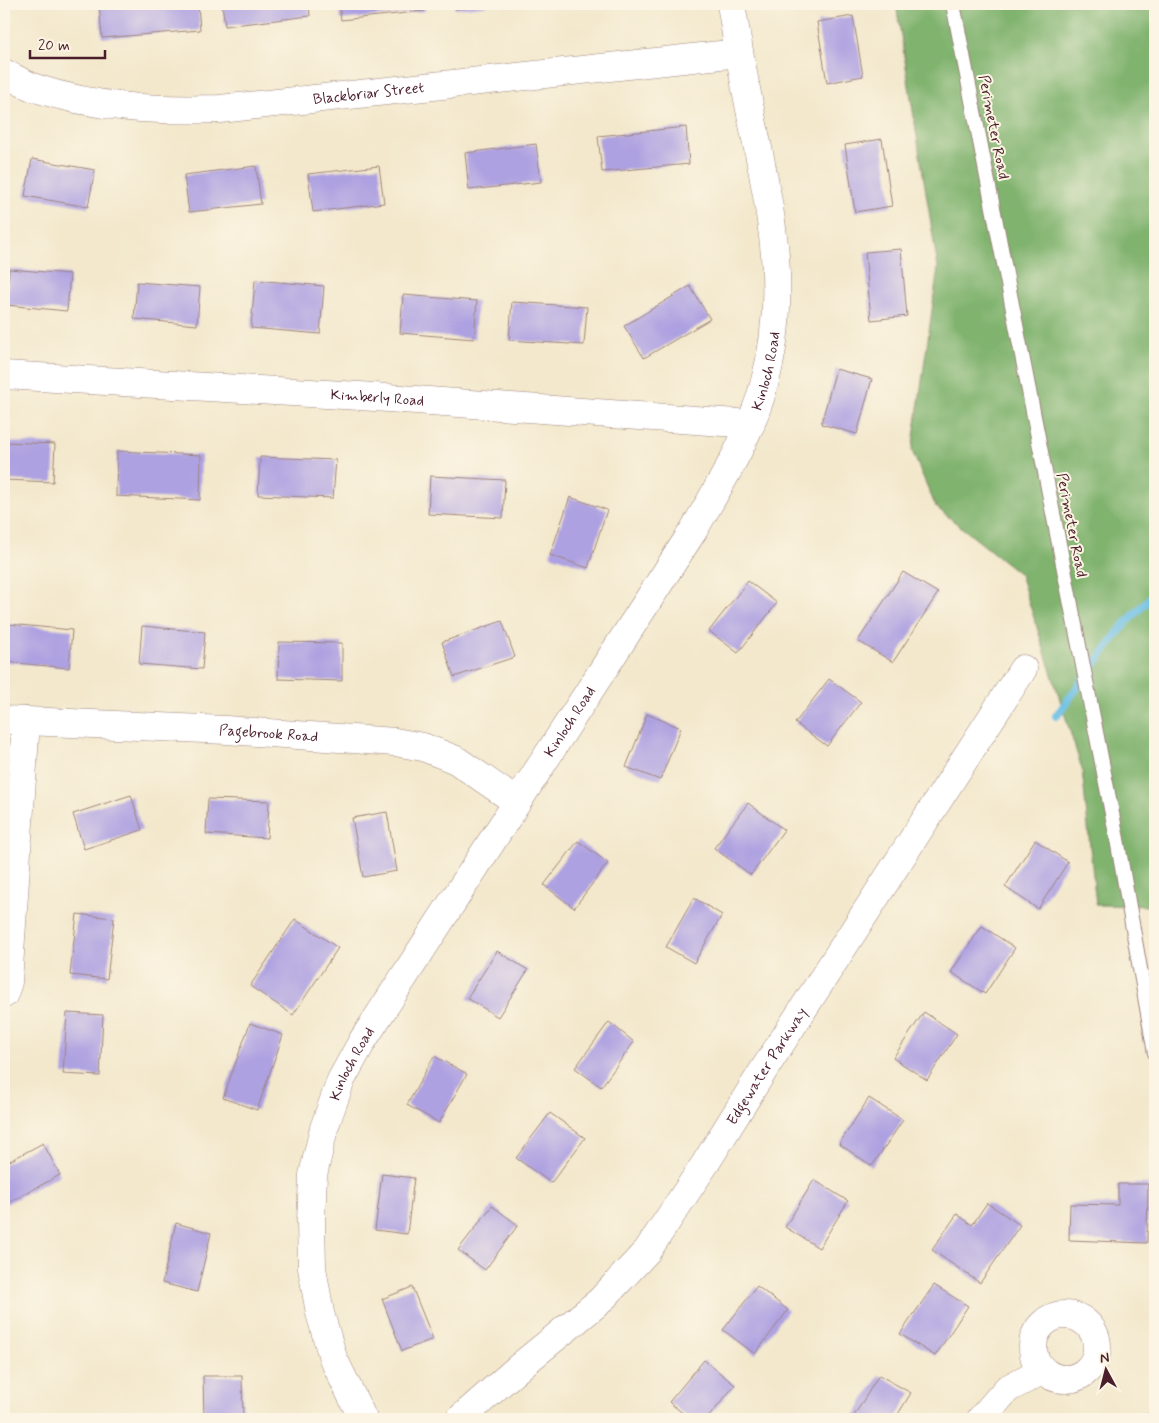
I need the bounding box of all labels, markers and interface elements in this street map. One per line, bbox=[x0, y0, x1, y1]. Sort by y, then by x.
scale bar bbox=[30, 28, 105, 60]
text: 20 m bbox=[38, 36, 70, 56]
street label: Perimeter Road bbox=[973, 73, 1013, 181]
street label: Blackbriar Street bbox=[312, 78, 426, 110]
street label: Kinloch Road bbox=[748, 331, 785, 413]
street label: Kimberly Road bbox=[330, 385, 425, 412]
street label: Perimeter Road bbox=[1051, 471, 1091, 579]
street label: Kinloch Road bbox=[540, 683, 601, 761]
street label: Pagebrook Road bbox=[219, 721, 319, 748]
street label: Edgewater Parkway bbox=[723, 1004, 812, 1129]
street label: Kinloch Road bbox=[326, 1024, 380, 1103]
north arrow bbox=[1082, 1346, 1132, 1396]
text: N bbox=[1099, 1349, 1110, 1368]

